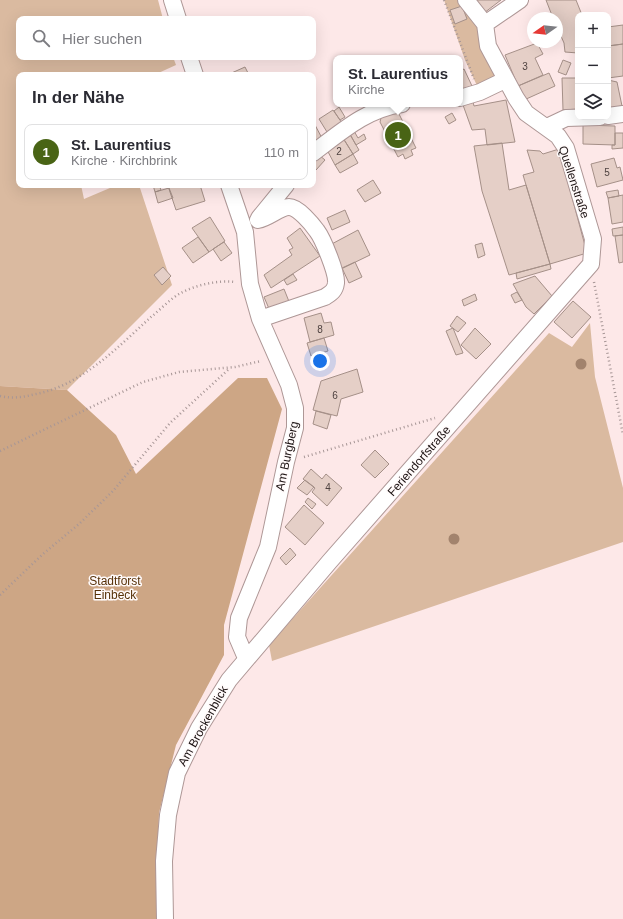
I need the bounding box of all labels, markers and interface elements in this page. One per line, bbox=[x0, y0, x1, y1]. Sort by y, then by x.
north arrow bbox=[527, 12, 563, 48]
map controls bbox=[575, 12, 611, 120]
button: + bbox=[575, 12, 611, 48]
search box bbox=[16, 16, 316, 60]
icon: search bbox=[30, 27, 52, 49]
text: Hier suchen bbox=[62, 30, 142, 47]
button: − bbox=[575, 48, 611, 84]
popup bbox=[333, 55, 463, 107]
house number: 3 bbox=[522, 61, 528, 72]
text: St. Laurentius bbox=[348, 65, 448, 82]
text: Kirche bbox=[348, 82, 385, 97]
button: layers bbox=[575, 84, 611, 120]
text: In der Nähe bbox=[32, 88, 125, 107]
pin: 1 bbox=[385, 120, 411, 150]
text: St. Laurentius bbox=[71, 136, 171, 153]
street label: Quellenstraße bbox=[556, 144, 592, 220]
text: 1 bbox=[42, 145, 50, 160]
text: 110 m bbox=[264, 145, 299, 160]
house number: 2 bbox=[336, 146, 342, 157]
text: Kirche · Kirchbrink bbox=[71, 153, 177, 168]
house number: 5 bbox=[604, 167, 610, 178]
house number: 8 bbox=[317, 324, 323, 335]
your location bbox=[310, 351, 330, 371]
house number: 6 bbox=[332, 390, 338, 401]
street label: Am Burgberg bbox=[273, 420, 301, 492]
street label: Feriendorfstraße bbox=[385, 423, 454, 499]
house number: 4 bbox=[325, 482, 331, 493]
park label: Stadtforst Einbeck bbox=[89, 574, 141, 602]
street label: Am Brockenblick bbox=[175, 683, 231, 768]

